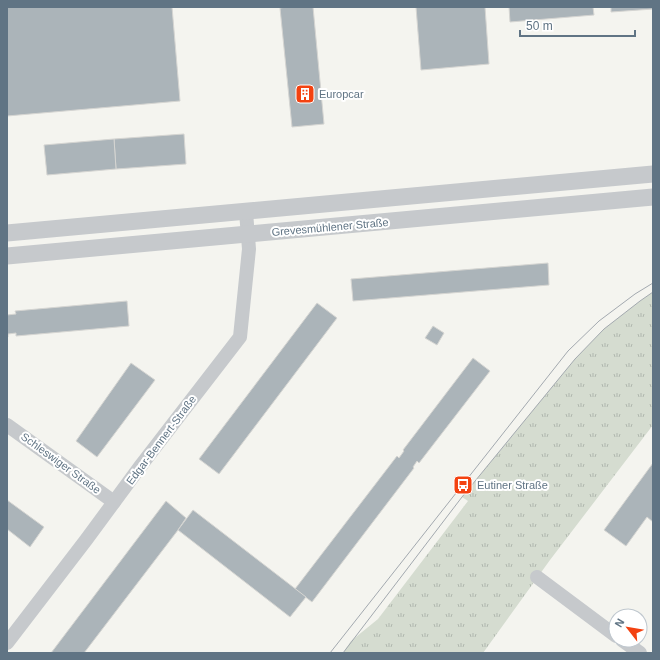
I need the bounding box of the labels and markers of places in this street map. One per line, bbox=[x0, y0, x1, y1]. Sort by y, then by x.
building icon: Europcar bbox=[294, 83, 316, 105]
place label: Europcar bbox=[319, 88, 364, 100]
bus stop icon: Eutiner Straße bbox=[452, 474, 474, 496]
place label: Eutiner Straße bbox=[477, 479, 548, 491]

